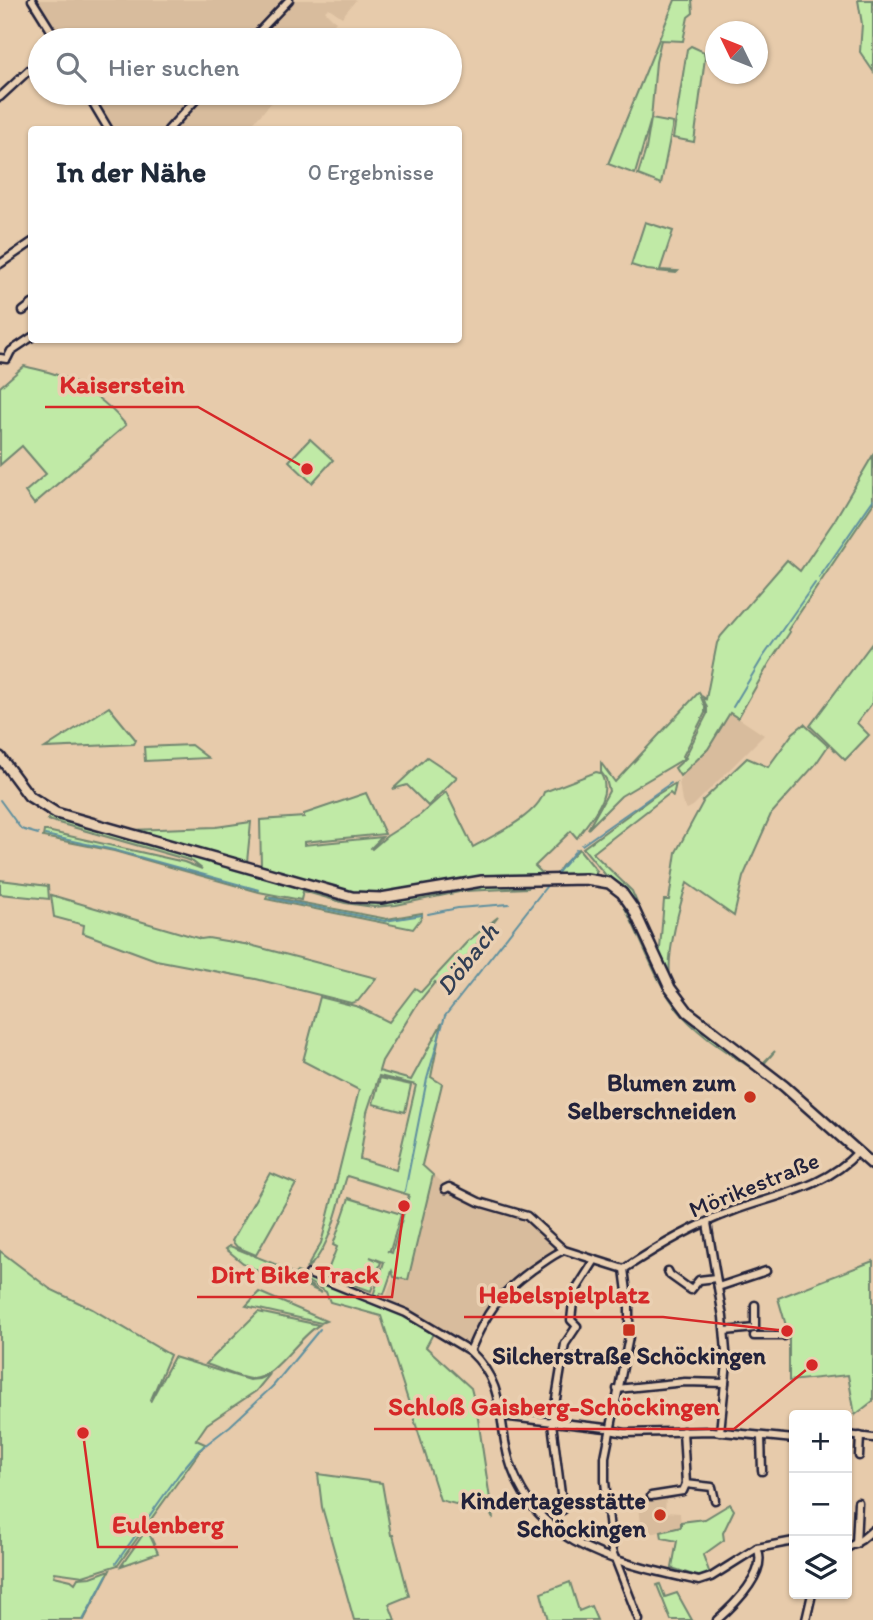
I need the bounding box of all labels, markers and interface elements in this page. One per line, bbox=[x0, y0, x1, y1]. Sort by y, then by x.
north arrow bbox=[705, 21, 768, 84]
search box bbox=[28, 28, 462, 105]
icon: search bbox=[52, 48, 90, 86]
text: Hier suchen bbox=[108, 51, 240, 83]
text: In der Nähe bbox=[56, 153, 206, 190]
text: 0 Ergebnisse bbox=[308, 158, 434, 186]
callout: Kaiserstein bbox=[45, 360, 198, 407]
text: Kaiserstein bbox=[59, 368, 185, 400]
water label: Döbach bbox=[429, 916, 505, 1002]
place label: Blumen zum Selberschneiden bbox=[567, 1068, 737, 1125]
marker: Blumen zum Selberschneiden bbox=[742, 1089, 758, 1105]
street label: Mörikestraße bbox=[684, 1145, 823, 1224]
callout: Dirt Bike Track bbox=[197, 1250, 392, 1297]
text: Dirt Bike Track bbox=[211, 1258, 380, 1290]
callout: Hebelspielplatz bbox=[464, 1270, 663, 1317]
text: Hebelspielplatz bbox=[478, 1278, 650, 1310]
marker: Silcherstraße Schöckingen bbox=[621, 1322, 637, 1338]
place label: Silcherstraße Schöckingen bbox=[492, 1341, 766, 1371]
callout: Schloß Gaisberg-Schöckingen bbox=[374, 1382, 734, 1429]
text: Schloß Gaisberg-Schöckingen bbox=[388, 1390, 720, 1422]
map controls bbox=[789, 1410, 852, 1599]
button: + bbox=[789, 1410, 852, 1473]
button: − bbox=[789, 1473, 852, 1536]
place label: Kindertagesstätte Schöckingen bbox=[461, 1486, 646, 1544]
callout: Eulenberg bbox=[98, 1500, 238, 1547]
marker: Kindertagesstätte Schöckingen bbox=[652, 1507, 668, 1523]
text: Eulenberg bbox=[112, 1508, 225, 1540]
button: layers bbox=[789, 1536, 852, 1599]

